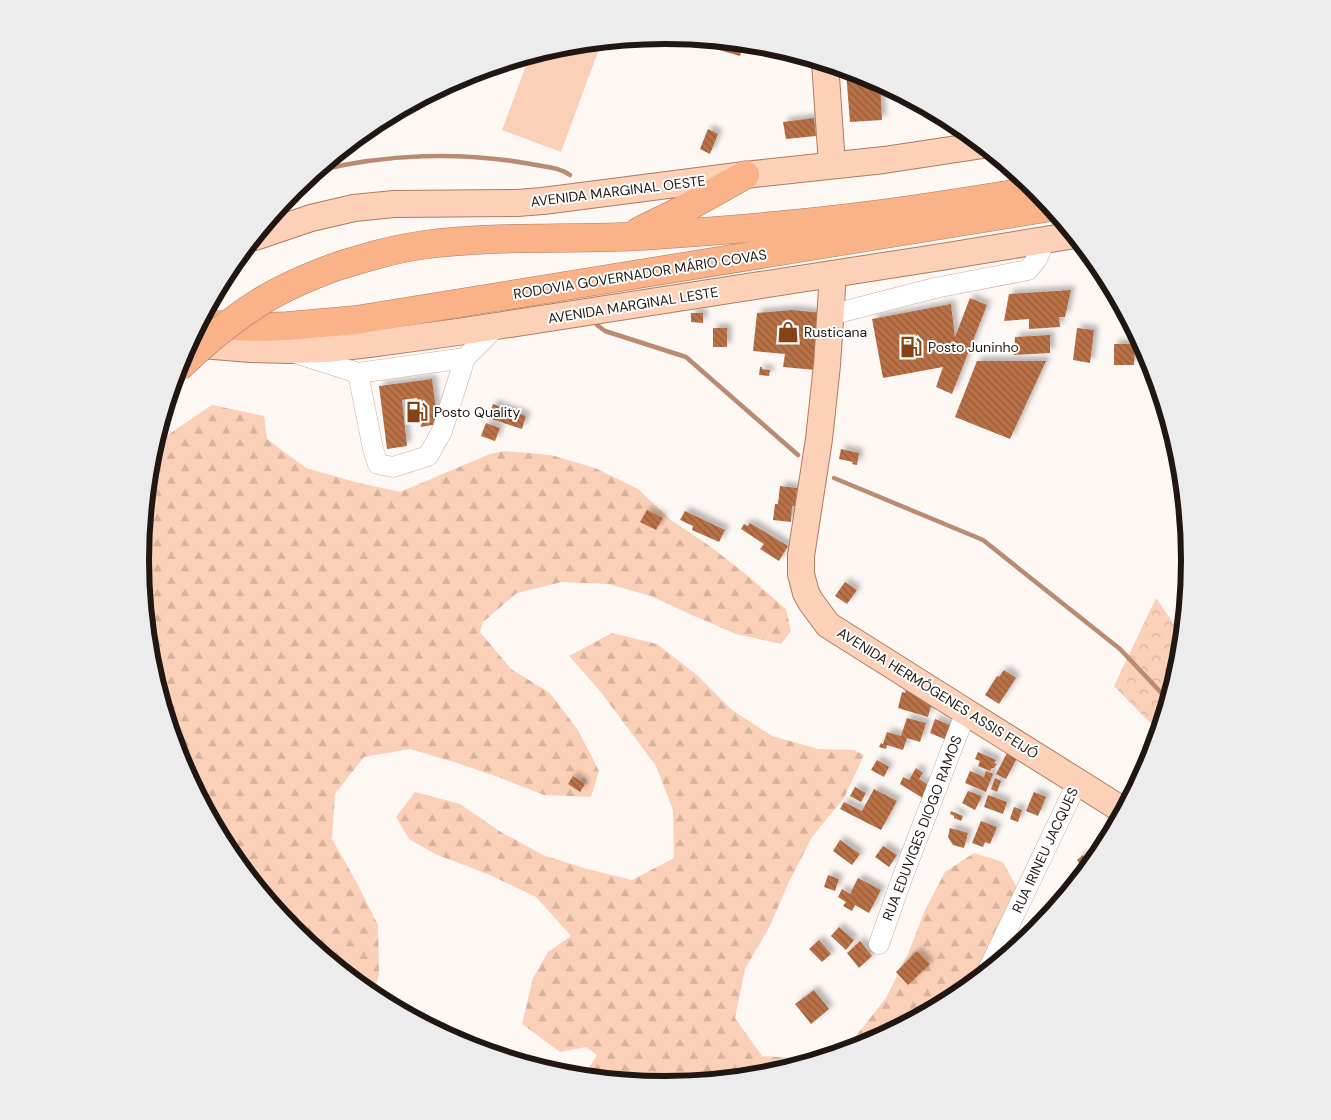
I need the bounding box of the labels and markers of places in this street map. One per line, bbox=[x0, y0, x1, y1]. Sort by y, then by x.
shop icon: Rusticana bbox=[775, 319, 801, 345]
place label: Rusticana bbox=[804, 323, 867, 341]
fuel station icon: Posto Juninho bbox=[898, 334, 924, 360]
place label: Posto Juninho bbox=[928, 338, 1019, 356]
fuel station icon: Posto Quality bbox=[404, 399, 430, 425]
place label: Posto Quality bbox=[434, 403, 520, 421]

